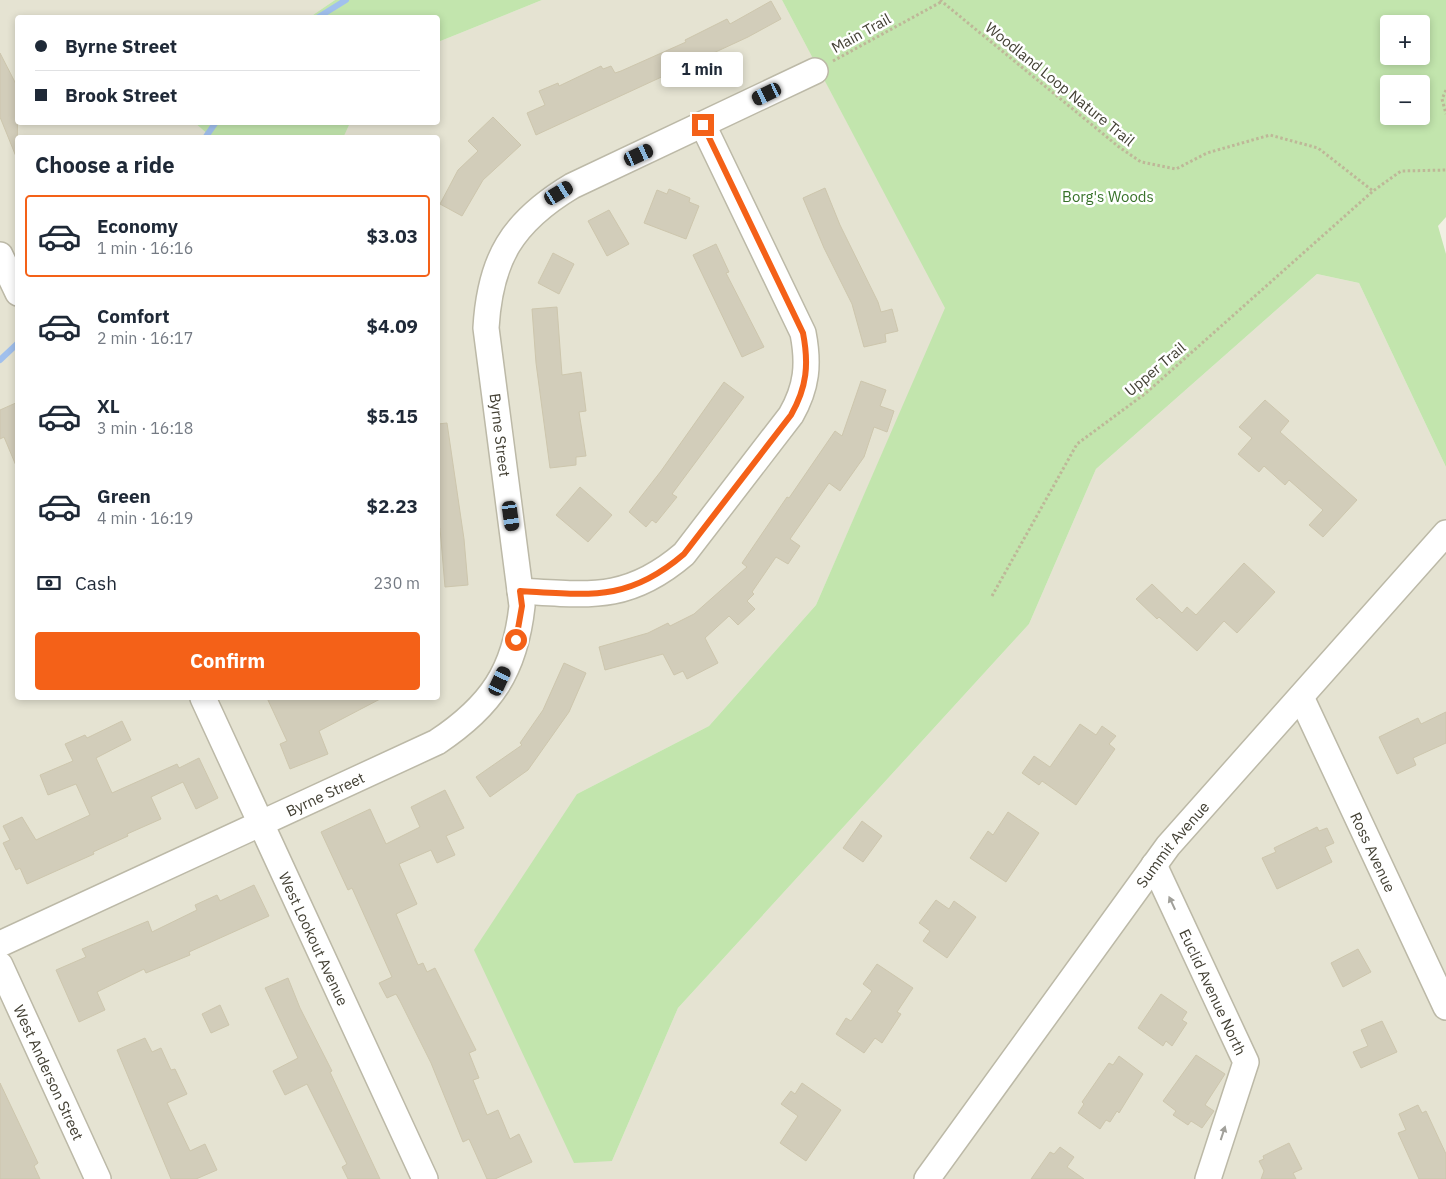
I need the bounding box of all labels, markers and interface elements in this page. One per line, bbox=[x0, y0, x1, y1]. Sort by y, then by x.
street label: Main Trail bbox=[828, 9, 894, 57]
map controls bbox=[1380, 15, 1430, 125]
button: + bbox=[1380, 15, 1430, 65]
street label: Woodland Loop Nature Trail bbox=[981, 18, 1139, 150]
text: Byrne Street bbox=[65, 34, 177, 58]
callout: 1 min bbox=[662, 52, 744, 88]
text: 1 min bbox=[681, 59, 723, 79]
button: − bbox=[1380, 75, 1430, 125]
car bbox=[750, 81, 783, 107]
text: Brook Street bbox=[65, 83, 177, 107]
route end bbox=[692, 114, 714, 136]
car bbox=[622, 142, 655, 168]
text: Choose a ride bbox=[35, 150, 175, 179]
car bbox=[542, 179, 575, 207]
park label: Borg's Woods bbox=[1062, 187, 1154, 206]
icon: car bbox=[37, 214, 82, 259]
text: Economy bbox=[97, 214, 178, 238]
text: $3.03 bbox=[366, 224, 418, 248]
text: 1 min · 16:16 bbox=[97, 238, 193, 258]
icon: car bbox=[37, 304, 82, 349]
text: Comfort bbox=[97, 304, 170, 328]
text: $4.09 bbox=[366, 314, 418, 338]
text: 2 min · 16:17 bbox=[97, 328, 193, 348]
street label: Upper Trail bbox=[1121, 338, 1189, 400]
street label: Byrne Street bbox=[485, 392, 515, 478]
icon: car bbox=[37, 394, 82, 439]
text: XL bbox=[97, 394, 120, 418]
text: $5.15 bbox=[366, 404, 418, 428]
text: 3 min · 16:18 bbox=[97, 418, 193, 438]
icon: car bbox=[37, 484, 82, 529]
text: Green bbox=[97, 484, 151, 508]
text: $2.23 bbox=[366, 494, 418, 518]
car bbox=[501, 500, 520, 532]
text: 4 min · 16:19 bbox=[97, 508, 193, 528]
icon: cash bbox=[35, 569, 63, 597]
text: Cash bbox=[75, 571, 117, 595]
text: 230 m bbox=[373, 573, 420, 593]
route start bbox=[505, 629, 527, 651]
button: Confirm bbox=[35, 632, 420, 690]
car bbox=[486, 664, 513, 698]
street label: Byrne Street bbox=[283, 768, 367, 820]
street label: Summit Avenue bbox=[1131, 797, 1213, 891]
street label: Ross Avenue bbox=[1347, 809, 1400, 895]
street label: West Lookout Avenue bbox=[275, 869, 353, 1008]
one-way arrow bbox=[1167, 896, 1175, 910]
street label: Euclid Avenue North bbox=[1176, 926, 1251, 1058]
street label: West Anderson Street bbox=[10, 1001, 88, 1143]
one-way arrow bbox=[1220, 1125, 1227, 1140]

